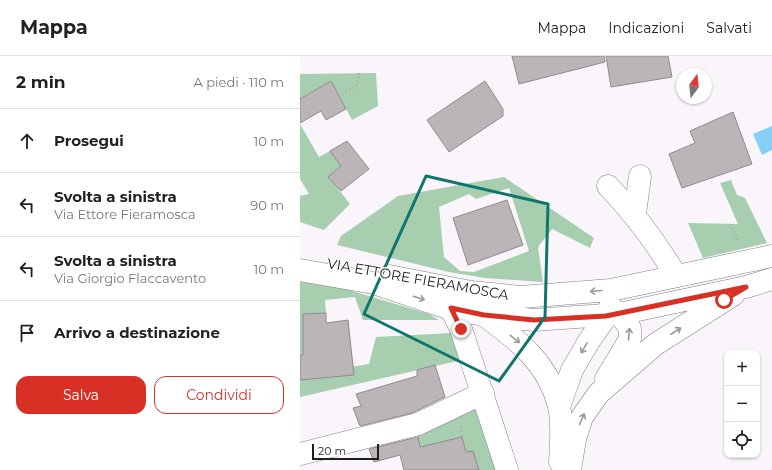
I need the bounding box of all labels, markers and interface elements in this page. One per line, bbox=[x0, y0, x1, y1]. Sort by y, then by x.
text: Mappa bbox=[20, 16, 88, 39]
text: Mappa bbox=[537, 19, 586, 37]
text: Indicazioni bbox=[608, 19, 684, 37]
text: Salvati bbox=[706, 19, 752, 37]
north arrow bbox=[676, 68, 712, 104]
text: 2 min bbox=[16, 72, 66, 92]
text: A piedi · 110 m bbox=[194, 74, 284, 90]
icon: ahead bbox=[16, 130, 38, 152]
text: Prosegui bbox=[54, 131, 124, 150]
text: 10 m bbox=[254, 133, 284, 149]
text: Svolta a sinistra bbox=[54, 187, 177, 206]
icon: left bbox=[16, 194, 38, 216]
text: 90 m bbox=[250, 197, 284, 213]
text: Via Ettore Fieramosca bbox=[54, 206, 196, 222]
text: Svolta a sinistra bbox=[54, 251, 177, 270]
street label: VIA ETTORE FIERAMOSCA bbox=[326, 254, 511, 304]
icon: left bbox=[16, 258, 38, 280]
text: 10 m bbox=[254, 261, 284, 277]
text: Via Giorgio Flaccavento bbox=[54, 270, 206, 286]
one-way arrow bbox=[590, 288, 603, 295]
route start bbox=[715, 291, 733, 309]
one-way arrow bbox=[413, 295, 426, 302]
route end bbox=[452, 320, 470, 338]
icon: arrive bbox=[16, 322, 38, 344]
text: Arrivo a destinazione bbox=[54, 323, 220, 342]
one-way arrow bbox=[626, 327, 633, 340]
one-way arrow bbox=[670, 327, 681, 335]
one-way arrow bbox=[509, 334, 520, 343]
one-way arrow bbox=[580, 342, 588, 354]
map controls bbox=[724, 350, 760, 458]
button: + bbox=[724, 350, 760, 386]
button: Salva bbox=[16, 376, 146, 414]
button: Condividi bbox=[154, 376, 284, 414]
button: − bbox=[724, 386, 760, 422]
one-way arrow bbox=[579, 413, 586, 425]
button: locate bbox=[724, 422, 760, 458]
scale bar bbox=[312, 442, 379, 461]
text: 20 m bbox=[318, 444, 346, 458]

